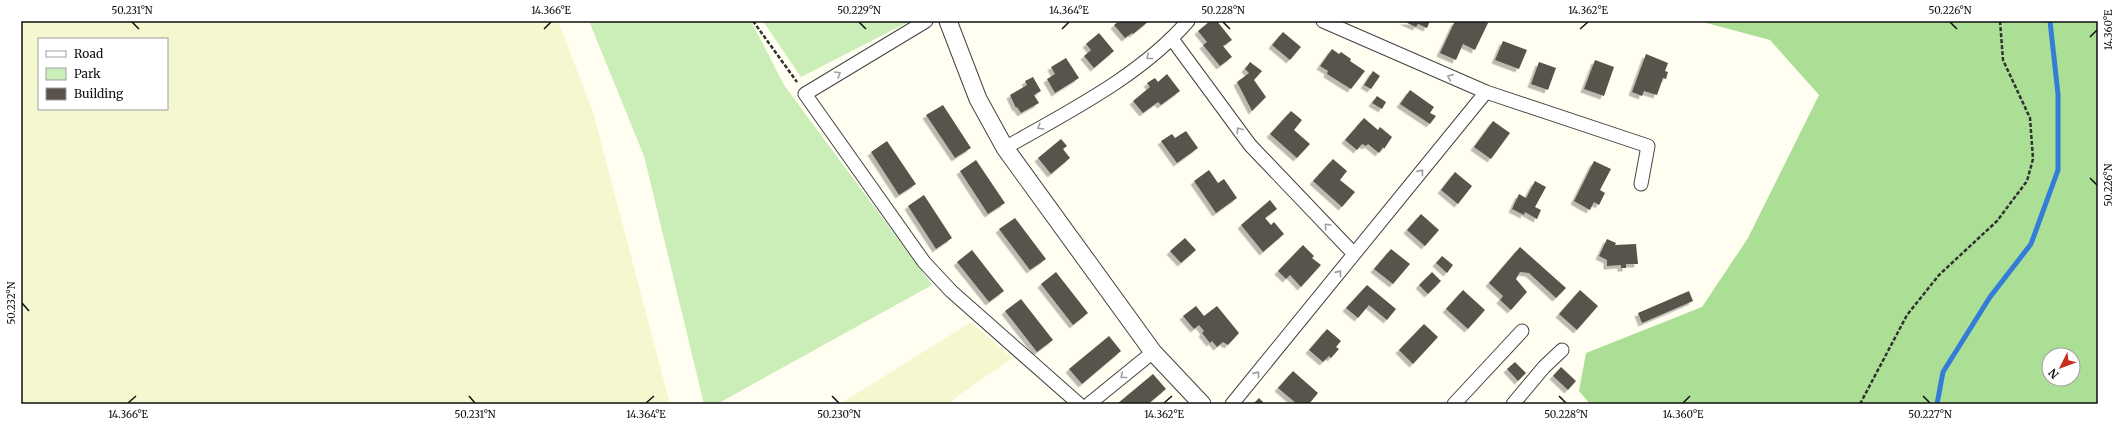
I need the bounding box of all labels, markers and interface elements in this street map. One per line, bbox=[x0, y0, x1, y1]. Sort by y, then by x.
text: 50.231°N bbox=[112, 4, 153, 17]
text: 14.366°E bbox=[531, 4, 572, 17]
text: 50.229°N bbox=[837, 4, 881, 17]
text: 14.364°E bbox=[1049, 4, 1089, 17]
text: 50.228°N bbox=[1201, 4, 1245, 17]
text: 14.362°E bbox=[1568, 4, 1609, 17]
text: 50.226°N bbox=[1929, 4, 1972, 17]
text: 14.360°E bbox=[2102, 9, 2115, 50]
legend bbox=[38, 38, 168, 110]
text: Road bbox=[74, 46, 103, 61]
one-way arrow bbox=[1147, 52, 1154, 59]
text: Park bbox=[74, 66, 101, 81]
one-way arrow bbox=[834, 71, 841, 78]
one-way arrow bbox=[1447, 73, 1454, 81]
text: Building bbox=[74, 86, 124, 101]
one-way arrow bbox=[1037, 123, 1044, 130]
one-way arrow bbox=[1237, 128, 1244, 135]
text: 50.226°N bbox=[2102, 163, 2115, 206]
one-way arrow bbox=[1416, 169, 1423, 177]
one-way arrow bbox=[1324, 223, 1332, 231]
one-way arrow bbox=[1334, 270, 1341, 277]
text: 50.232°N bbox=[5, 281, 18, 324]
north arrow bbox=[2041, 347, 2081, 387]
text: N bbox=[2045, 366, 2062, 382]
one-way arrow bbox=[1252, 371, 1259, 378]
one-way arrow bbox=[1121, 372, 1128, 379]
text: 14.366°E bbox=[108, 408, 149, 421]
text: 50.231°N bbox=[455, 408, 496, 421]
text: 14.364°E bbox=[626, 408, 666, 421]
text: 50.230°N bbox=[817, 408, 861, 421]
text: 14.362°E bbox=[1144, 408, 1185, 421]
text: 50.228°N bbox=[1544, 408, 1588, 421]
text: 14.360°E bbox=[1663, 408, 1704, 421]
text: 50.227°N bbox=[1908, 408, 1952, 421]

